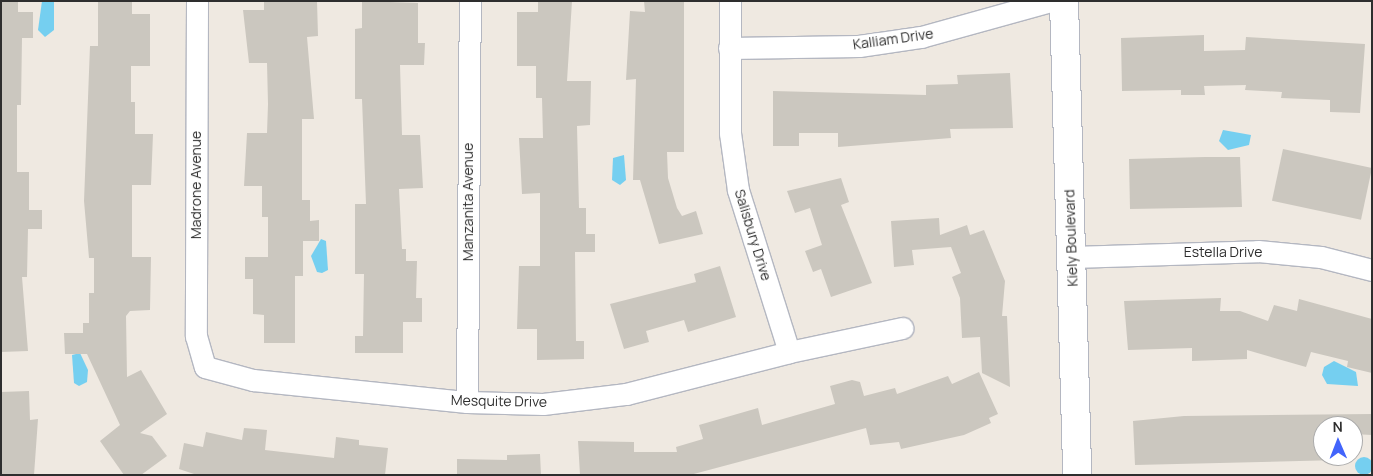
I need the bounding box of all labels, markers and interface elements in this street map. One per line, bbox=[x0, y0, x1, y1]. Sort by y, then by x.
street label: Kalliam Drive bbox=[852, 25, 934, 53]
street label: Madrone Avenue bbox=[188, 131, 204, 239]
street label: Manzanita Avenue bbox=[460, 143, 476, 261]
street label: Salisbury Drive bbox=[731, 187, 775, 283]
street label: Kiely Boulevard bbox=[1061, 189, 1081, 287]
street label: Estella Drive bbox=[1184, 244, 1262, 260]
street label: Mesquite Drive bbox=[451, 392, 547, 410]
north arrow bbox=[1313, 416, 1363, 466]
text: N bbox=[1333, 417, 1343, 436]

